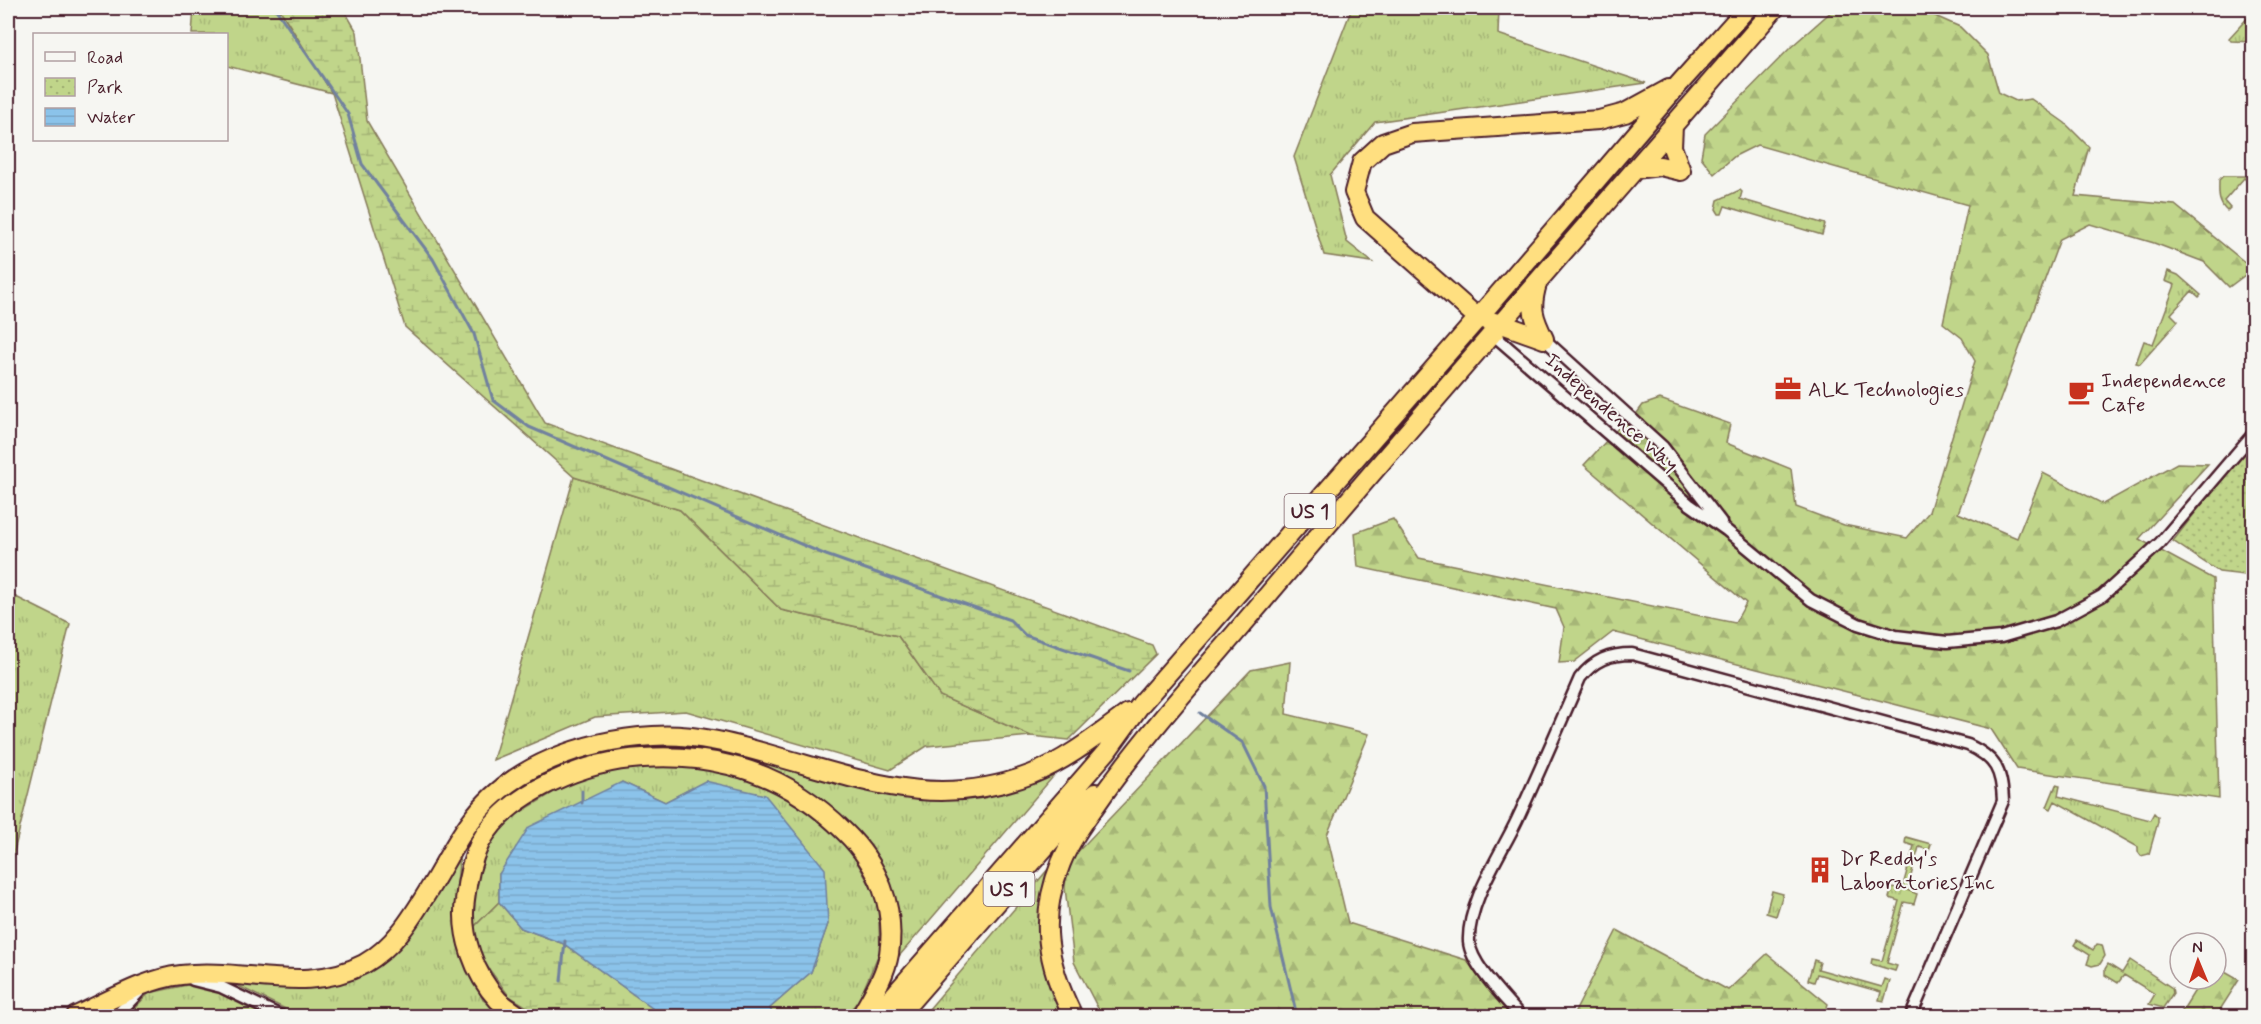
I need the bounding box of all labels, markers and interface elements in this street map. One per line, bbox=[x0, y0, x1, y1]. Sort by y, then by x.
legend bbox=[33, 33, 228, 141]
text: Road bbox=[87, 46, 123, 70]
text: Park bbox=[87, 76, 123, 100]
text: Water bbox=[87, 106, 136, 130]
street label: Independence Way bbox=[1538, 347, 1684, 479]
place label: Independence Cafe bbox=[2101, 367, 2226, 419]
office icon: ALK Technologies bbox=[1773, 374, 1803, 404]
place label: ALK Technologies bbox=[1808, 376, 1964, 405]
cafe icon: Independence Cafe bbox=[2066, 377, 2096, 407]
road number: US 1 bbox=[1284, 494, 1336, 528]
place label: Dr Reddy's Laboratories Inc bbox=[1840, 845, 1995, 897]
building icon: Dr Reddy's Laboratories Inc bbox=[1805, 855, 1835, 885]
road number: US 1 bbox=[984, 872, 1034, 906]
north arrow bbox=[2168, 931, 2228, 991]
text: N bbox=[2192, 937, 2203, 958]

